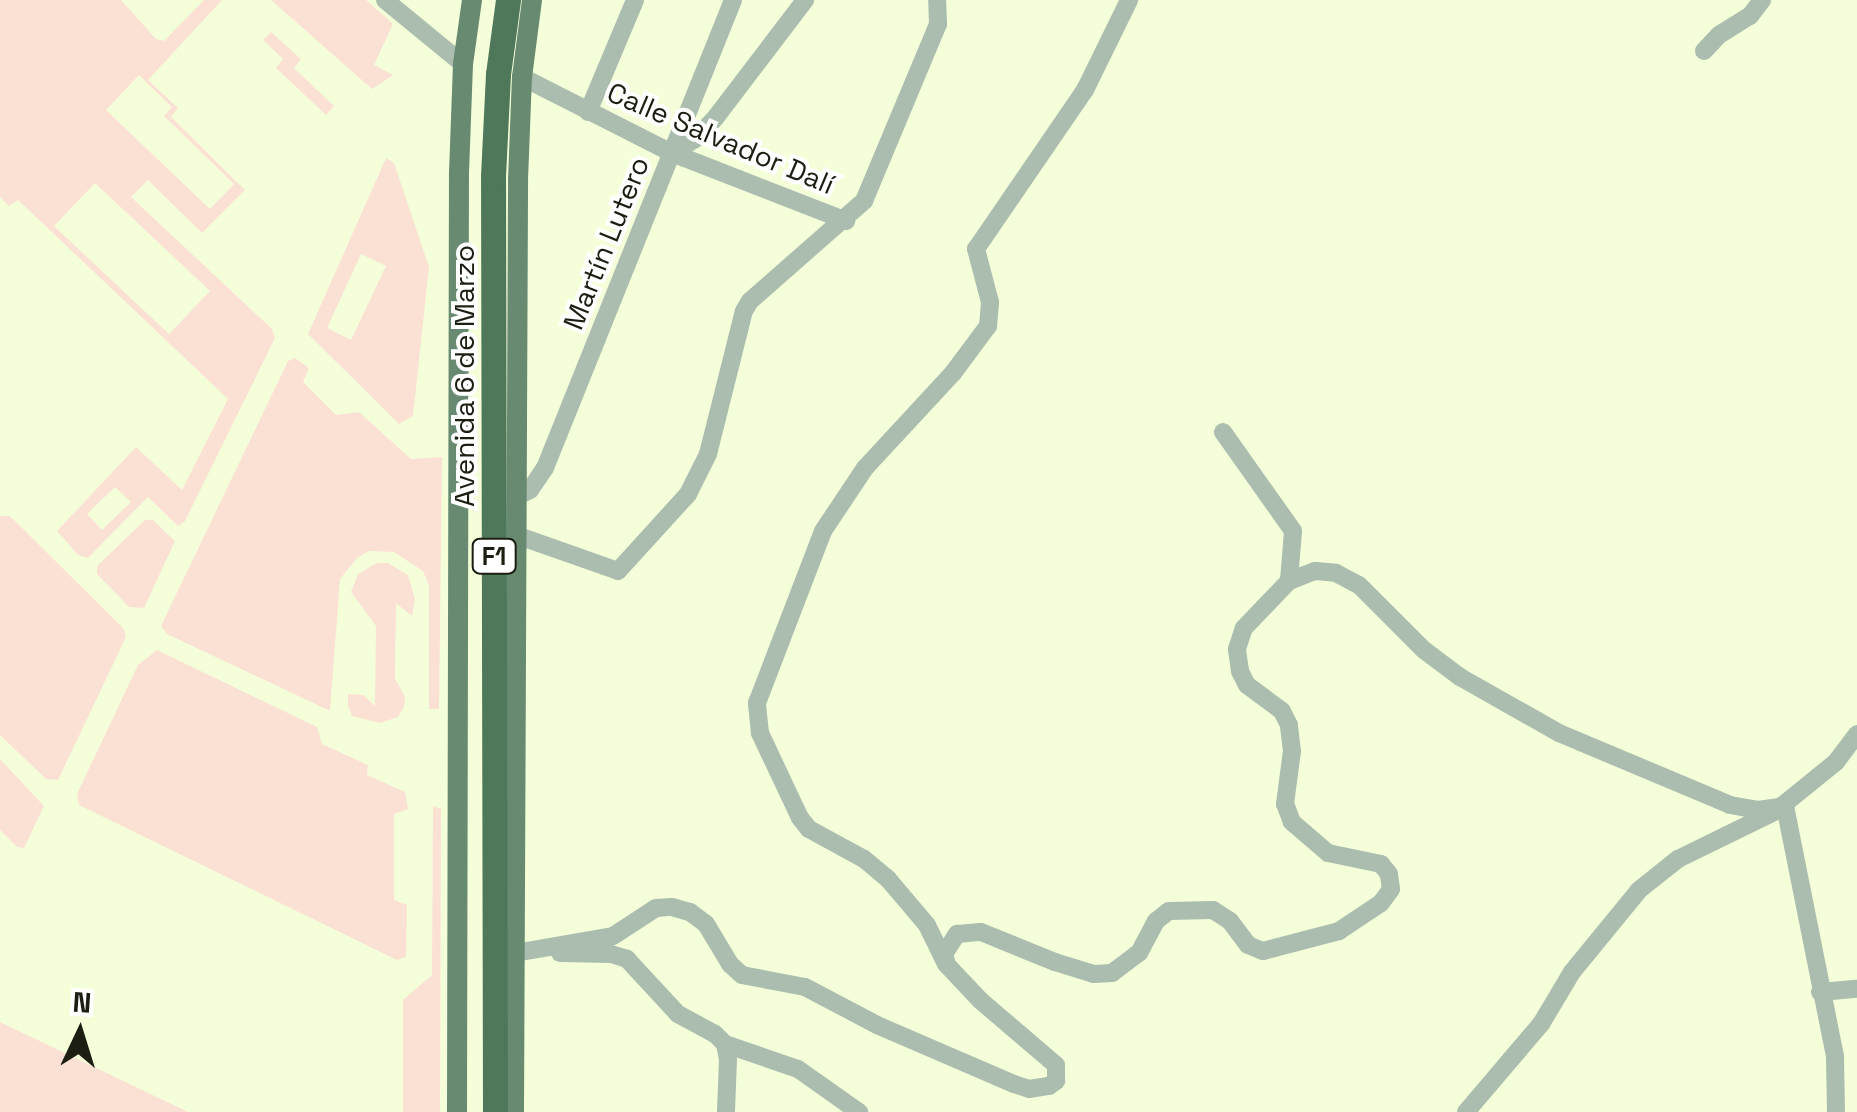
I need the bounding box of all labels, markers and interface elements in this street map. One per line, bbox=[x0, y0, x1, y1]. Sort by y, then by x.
street label: Calle Salvador Dalí bbox=[602, 75, 840, 201]
street label: Martín Lutero bbox=[556, 152, 656, 334]
street label: Avenida 6 de Marzo bbox=[447, 245, 481, 507]
road number: F1 bbox=[472, 536, 516, 576]
north arrow bbox=[30, 982, 130, 1082]
text: N bbox=[71, 983, 93, 1021]

